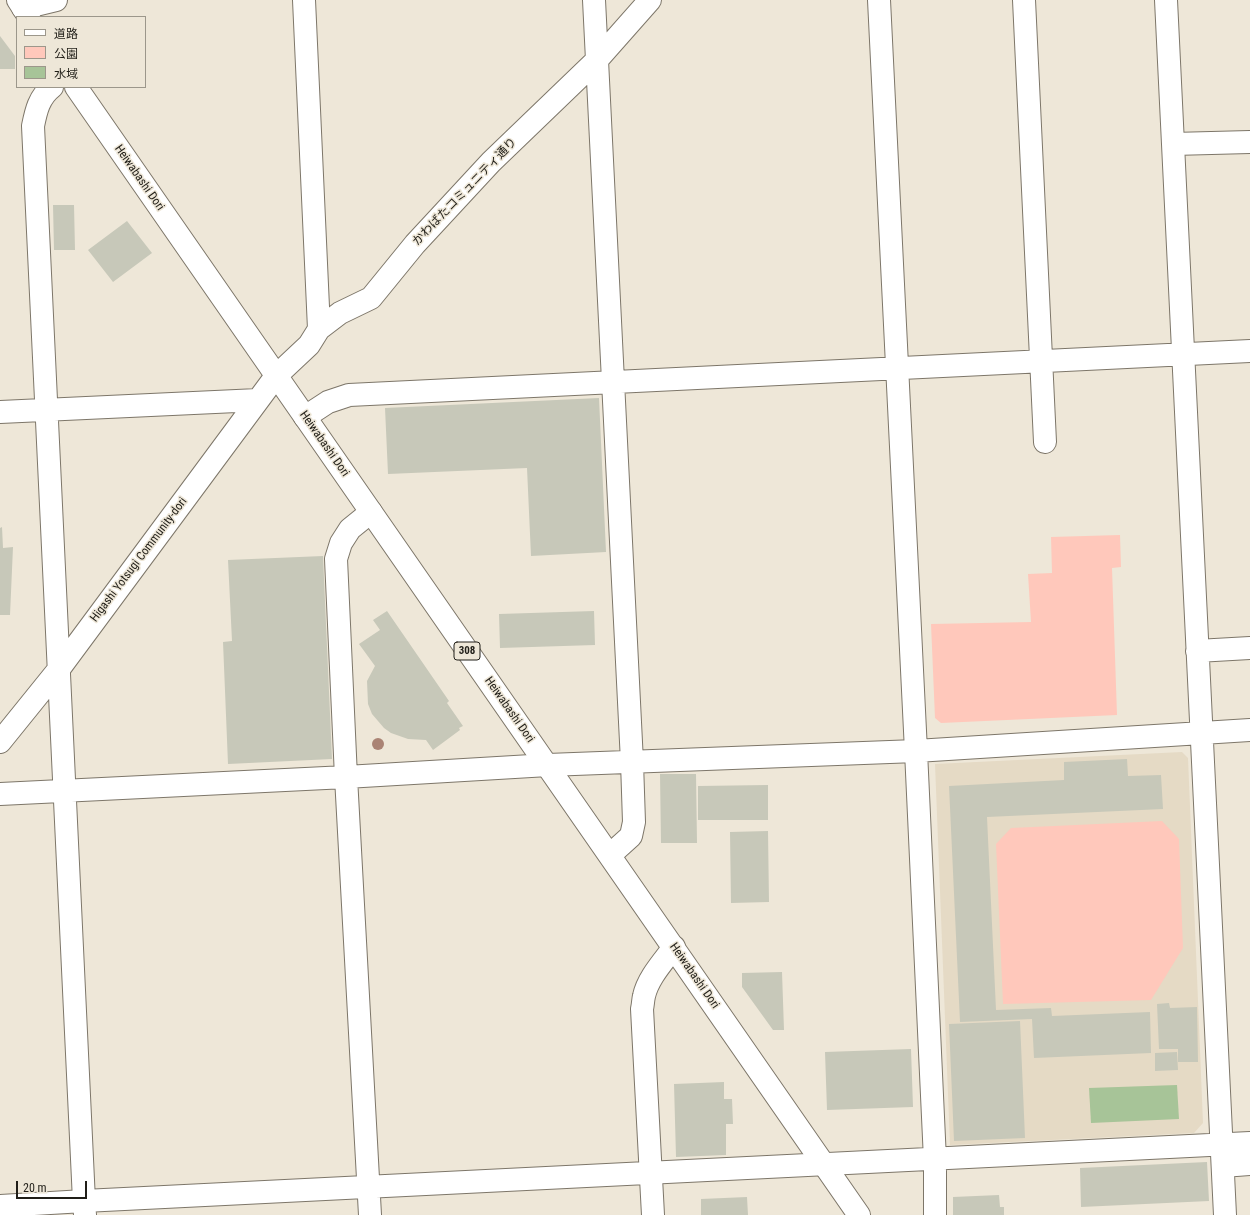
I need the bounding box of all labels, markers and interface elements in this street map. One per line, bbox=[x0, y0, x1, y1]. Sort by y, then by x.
legend bbox=[16, 16, 146, 88]
text: 道路 bbox=[54, 27, 78, 41]
text: 公園 bbox=[54, 47, 78, 61]
text: 水域 bbox=[54, 67, 78, 81]
street label: かわばたコミュニティ通り bbox=[410, 135, 520, 249]
street label: Heiwabashi Dori bbox=[111, 142, 167, 214]
street label: Heiwabashi Dori bbox=[296, 408, 352, 480]
street label: Higashi Yotsugi Community-dori bbox=[88, 495, 190, 625]
road number: 308 bbox=[454, 642, 480, 660]
street label: Heiwabashi Dori bbox=[481, 674, 537, 746]
street label: Heiwabashi Dori bbox=[666, 940, 722, 1012]
scale bar bbox=[18, 1173, 89, 1199]
text: 20 m bbox=[23, 1181, 47, 1195]

